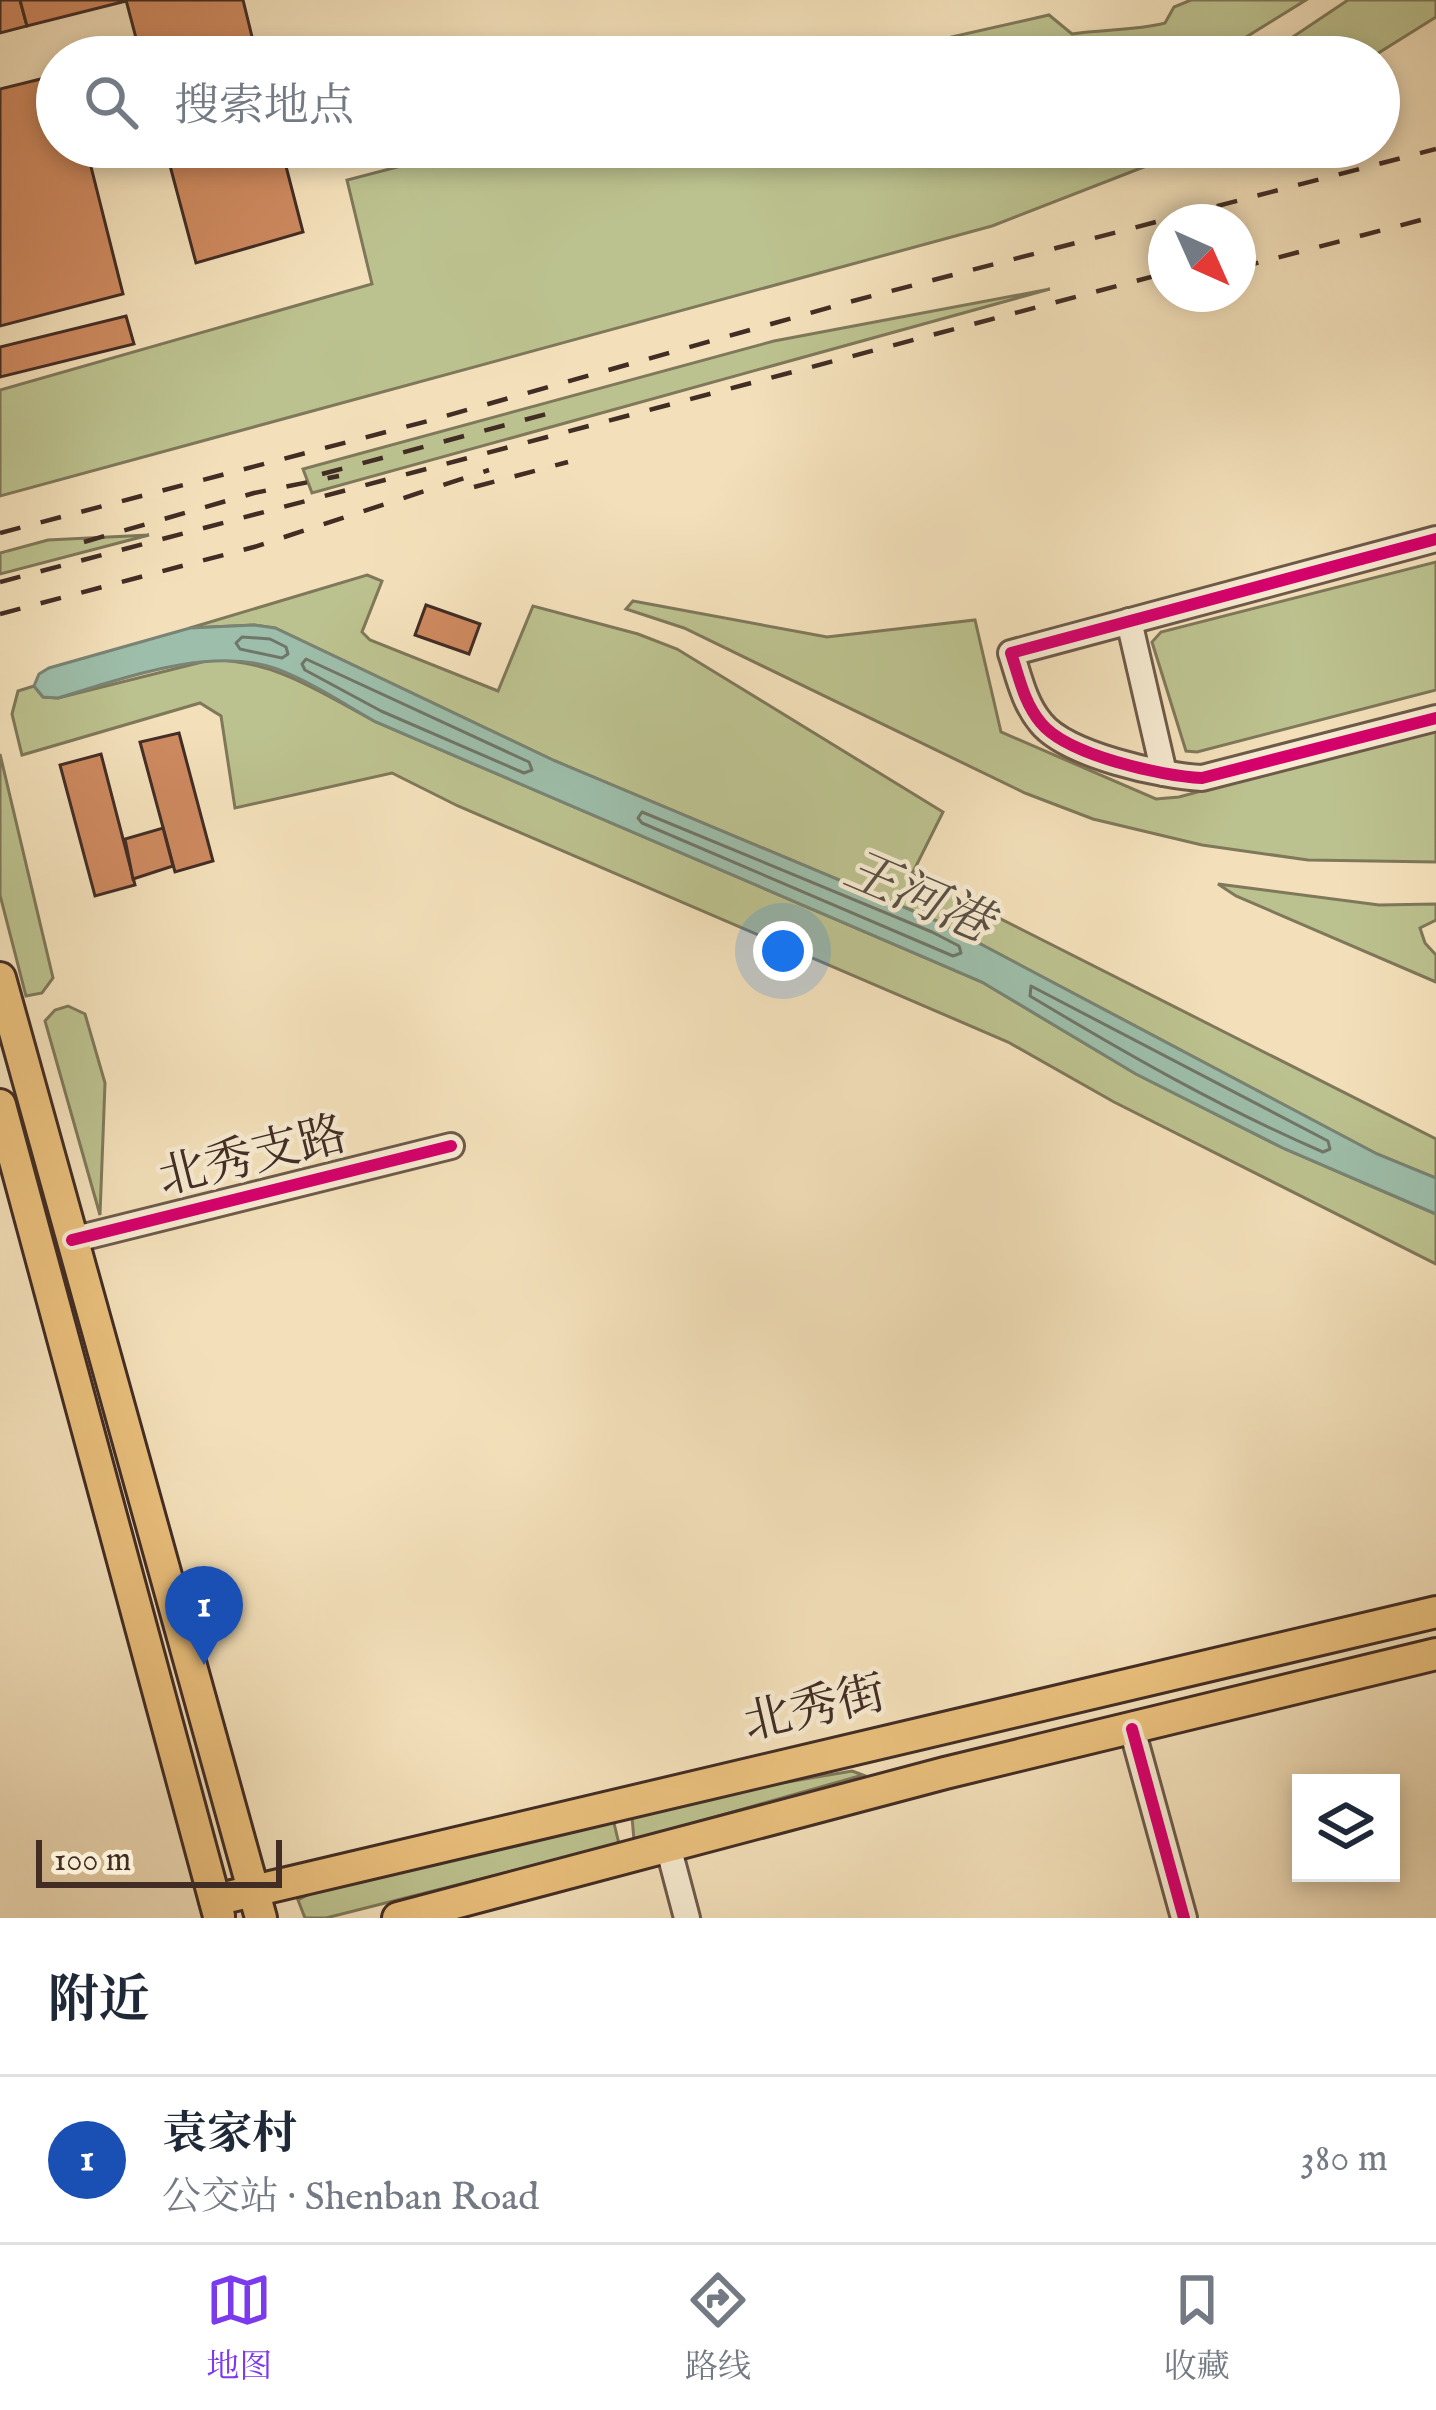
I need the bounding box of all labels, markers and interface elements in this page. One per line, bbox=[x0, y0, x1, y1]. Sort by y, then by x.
search box bbox=[36, 36, 1400, 168]
icon: search bbox=[78, 69, 144, 135]
text: 搜索地点 bbox=[174, 79, 354, 136]
north arrow bbox=[1148, 204, 1256, 312]
water label: 王河港 bbox=[834, 839, 1006, 961]
your location bbox=[753, 921, 813, 981]
street label: 北秀支路 bbox=[153, 1106, 353, 1210]
pin: 1 bbox=[165, 1566, 243, 1665]
street label: 北秀街 bbox=[738, 1665, 892, 1755]
map controls bbox=[1292, 1774, 1400, 1882]
button: layers bbox=[1292, 1774, 1400, 1882]
scale bar bbox=[36, 1834, 282, 1887]
text: 100 m bbox=[54, 1840, 131, 1882]
text: 附近 bbox=[48, 1970, 150, 2035]
text: 袁家村 bbox=[162, 2107, 297, 2164]
text: 1 bbox=[80, 2135, 94, 2184]
text: 380 m bbox=[1300, 2135, 1388, 2184]
text: 公交站 · Shenban Road bbox=[162, 2174, 539, 2223]
tab: 地图 bbox=[206, 2267, 272, 2389]
tab: 路线 bbox=[685, 2267, 751, 2389]
tab: 收藏 bbox=[1164, 2267, 1230, 2389]

